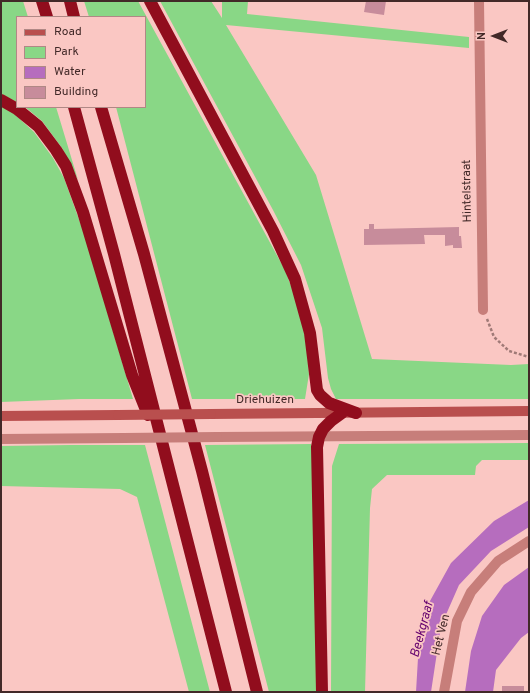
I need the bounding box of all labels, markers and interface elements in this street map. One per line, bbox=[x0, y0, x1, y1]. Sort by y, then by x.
legend bbox=[16, 16, 146, 108]
north arrow bbox=[474, 16, 514, 56]
text: Road bbox=[54, 24, 82, 40]
text: N bbox=[475, 32, 489, 40]
text: Park bbox=[54, 44, 79, 60]
text: Water bbox=[54, 64, 86, 80]
text: Building bbox=[54, 84, 98, 100]
street label: Hintelstraat bbox=[460, 159, 476, 223]
street label: Driehuizen bbox=[236, 394, 294, 408]
water label: Beekgraaf bbox=[408, 600, 438, 660]
street label: Het Ven bbox=[430, 613, 454, 657]

